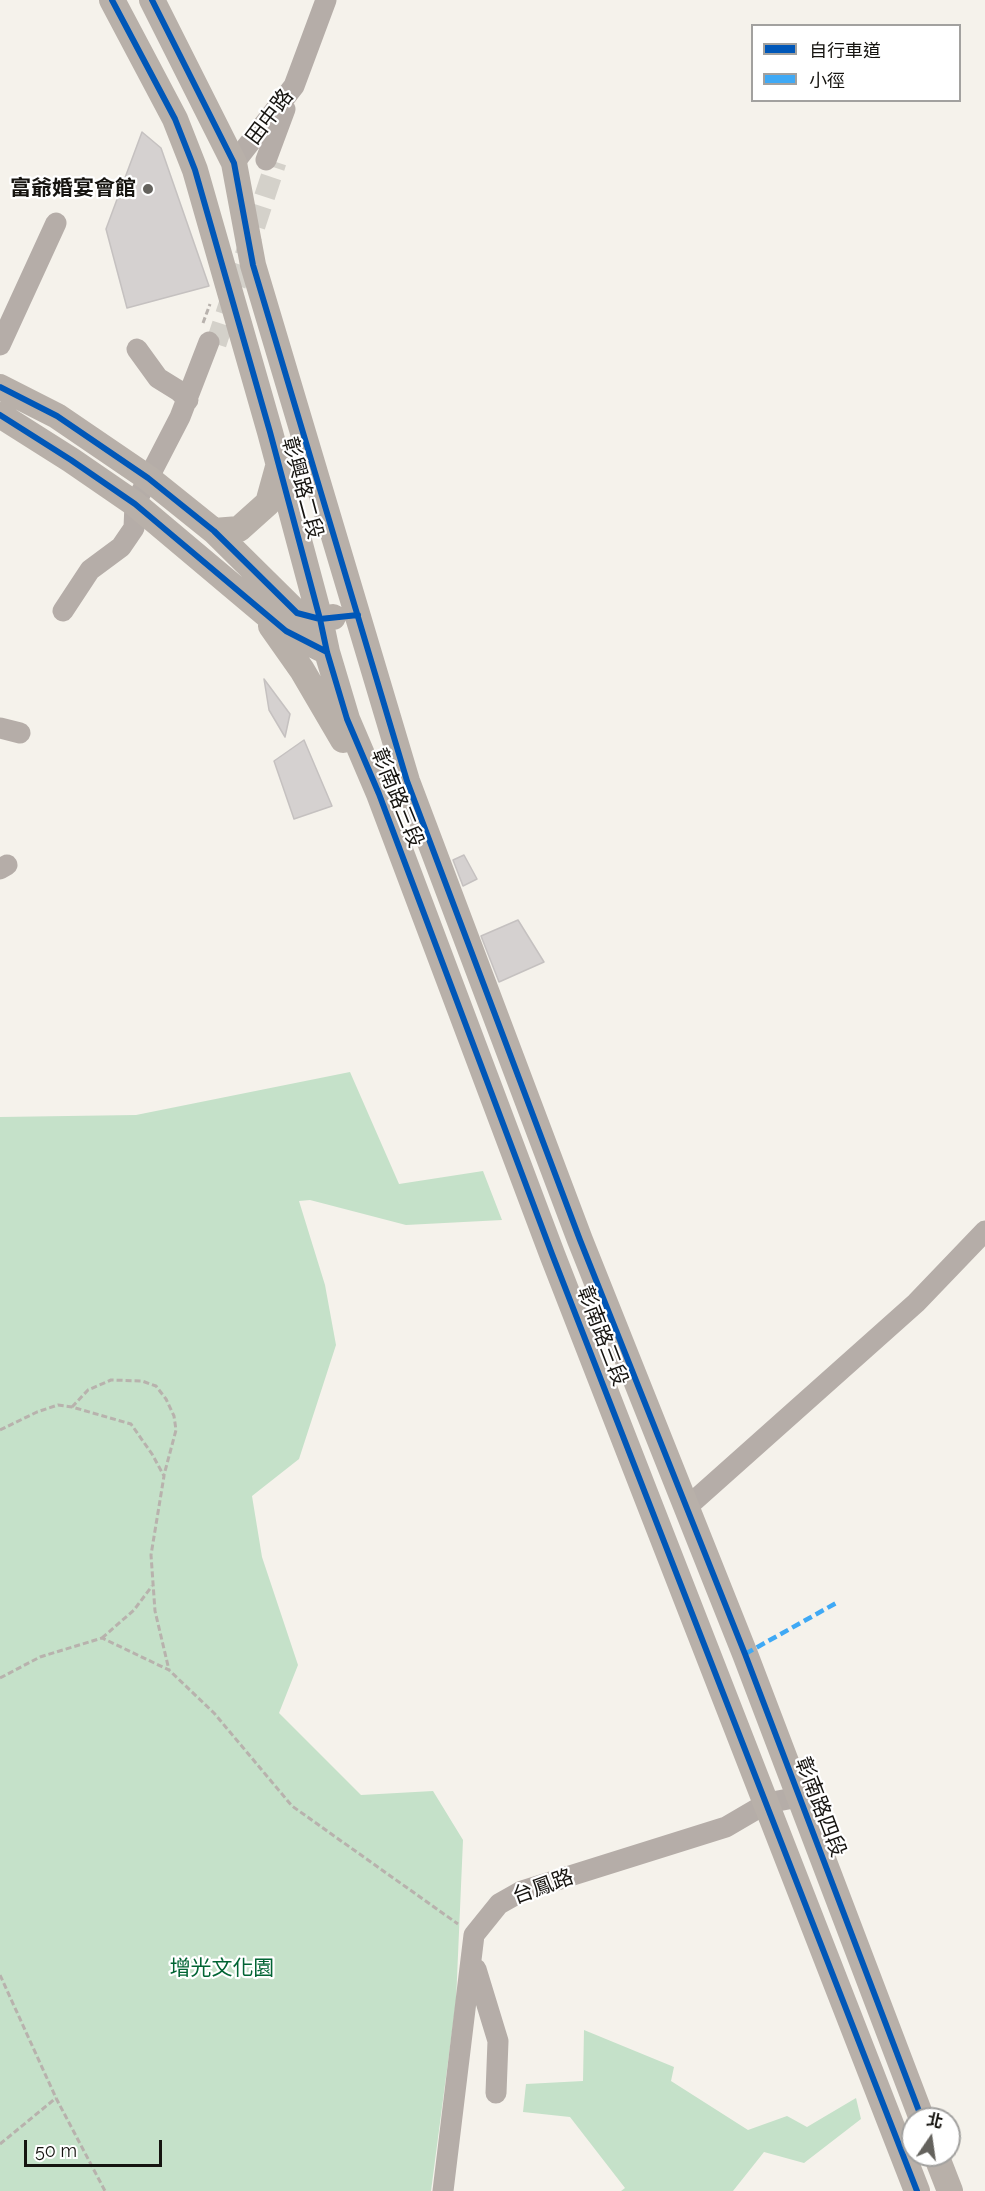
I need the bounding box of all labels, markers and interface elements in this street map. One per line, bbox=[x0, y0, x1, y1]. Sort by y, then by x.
legend bbox=[751, 24, 961, 102]
text: 自行車道 bbox=[809, 40, 881, 61]
text: 小徑 bbox=[809, 70, 845, 91]
street label: 田中路 bbox=[241, 84, 299, 150]
place label: 富爺婚宴會館 bbox=[10, 176, 136, 202]
marker: 富爺婚宴會館 bbox=[141, 182, 155, 196]
street label: 彰興路二段 bbox=[276, 434, 328, 542]
street label: 彰南路三段 bbox=[366, 745, 428, 851]
street label: 彰南路三段 bbox=[571, 1282, 633, 1390]
street label: 彰南路四段 bbox=[789, 1753, 851, 1861]
street label: 台鳳路 bbox=[509, 1864, 577, 1910]
park label: 增光文化園 bbox=[170, 1956, 274, 1982]
north arrow bbox=[901, 2107, 961, 2167]
text: 北 bbox=[925, 2110, 945, 2132]
scale bar bbox=[27, 2128, 165, 2166]
text: 50 m bbox=[35, 2140, 77, 2161]

